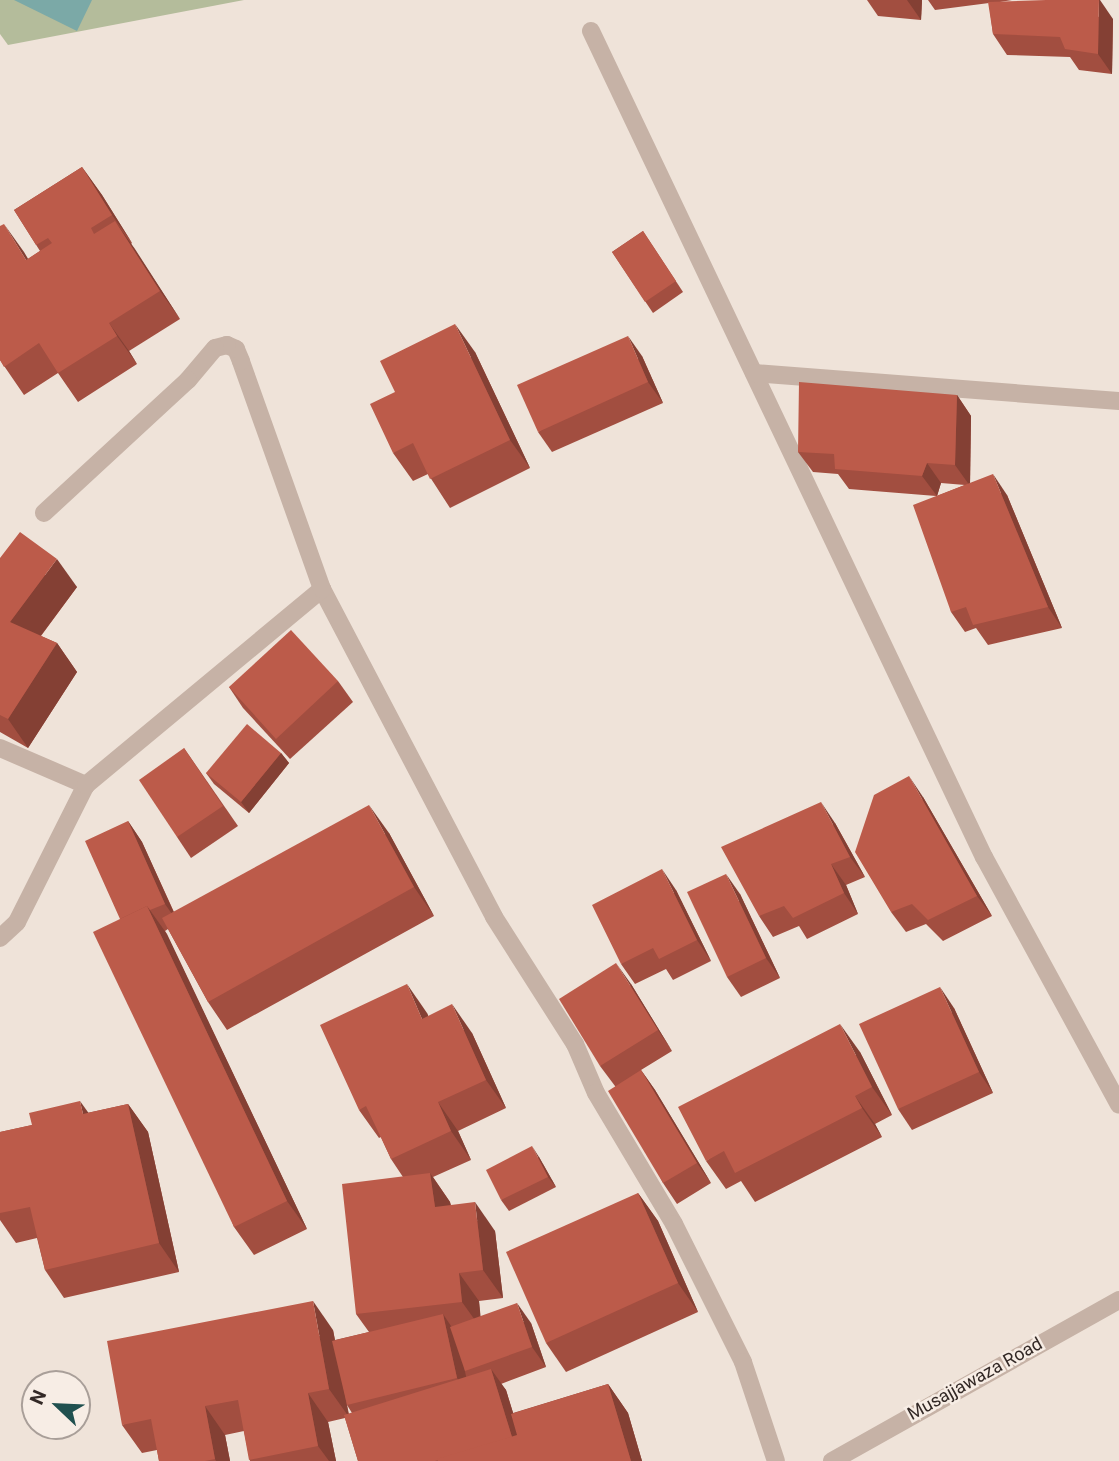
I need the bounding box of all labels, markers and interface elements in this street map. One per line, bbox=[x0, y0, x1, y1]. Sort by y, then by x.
street label: Musajjawaza Road bbox=[904, 1333, 1046, 1425]
north arrow bbox=[21, 1370, 91, 1440]
text: N bbox=[25, 1387, 51, 1408]

